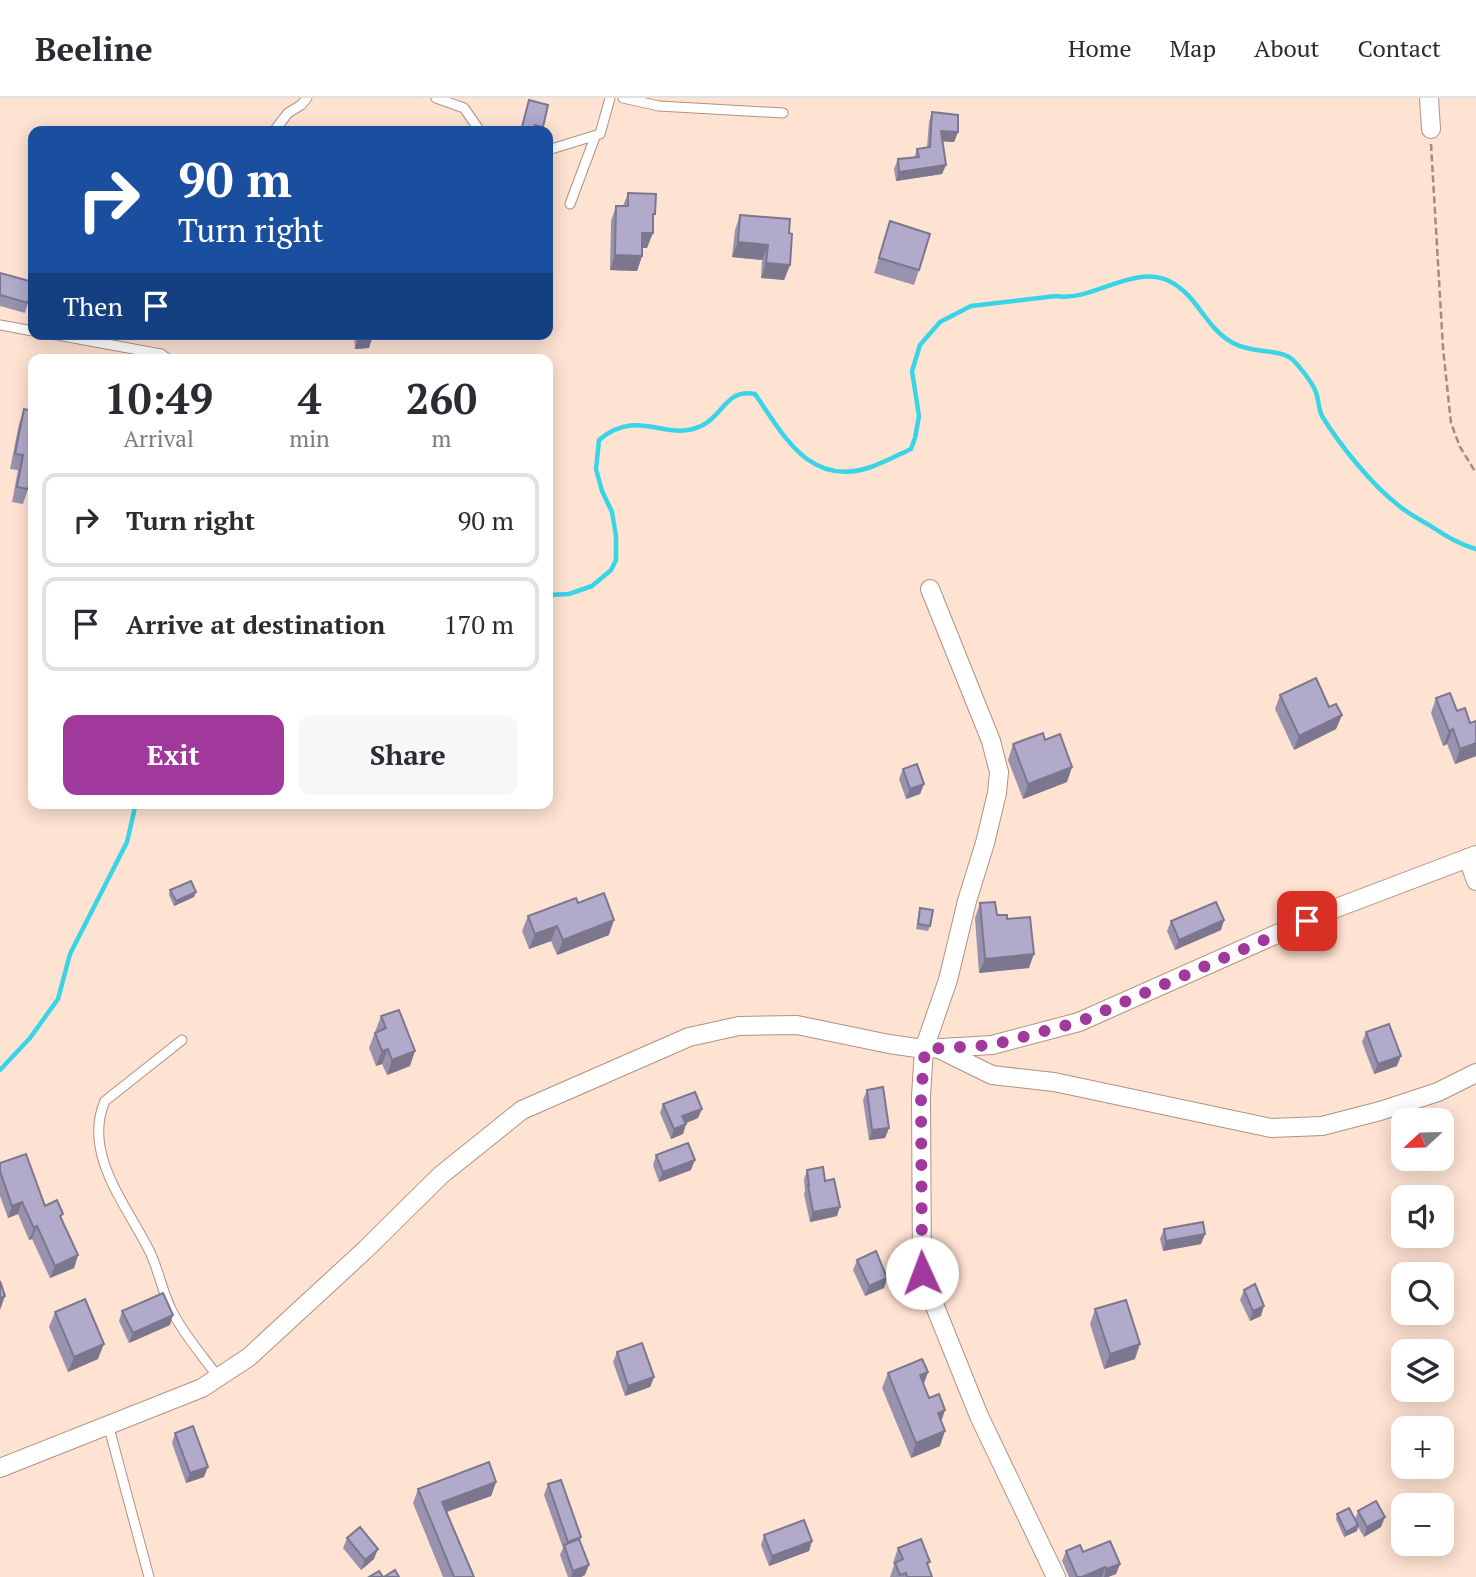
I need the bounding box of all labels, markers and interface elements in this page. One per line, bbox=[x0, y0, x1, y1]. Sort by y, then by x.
text: Beeline bbox=[35, 27, 153, 70]
text: Home bbox=[1068, 32, 1132, 64]
text: Map bbox=[1170, 32, 1216, 64]
text: About bbox=[1254, 32, 1320, 64]
text: Contact bbox=[1358, 32, 1441, 64]
text: 90 m bbox=[178, 146, 292, 211]
icon: right bbox=[63, 154, 154, 245]
text: Turn right bbox=[178, 209, 324, 251]
icon: arrive bbox=[137, 287, 175, 325]
text: Then bbox=[63, 289, 123, 323]
text: 10:49 bbox=[104, 370, 213, 426]
text: 4 bbox=[298, 370, 321, 426]
text: 260 bbox=[406, 370, 477, 426]
text: Arrival bbox=[123, 423, 194, 454]
text: min bbox=[289, 423, 330, 454]
text: m bbox=[431, 423, 451, 454]
icon: right bbox=[67, 501, 105, 539]
text: Turn right bbox=[126, 503, 255, 537]
text: 90 m bbox=[458, 503, 514, 537]
icon: arrive bbox=[67, 605, 105, 643]
text: Arrive at destination bbox=[126, 607, 385, 641]
text: 170 m bbox=[444, 607, 514, 641]
button: Exit bbox=[63, 715, 284, 795]
button: Share bbox=[298, 715, 518, 795]
pin bbox=[1277, 891, 1337, 951]
icon: arrive bbox=[1288, 902, 1326, 940]
north arrow bbox=[1391, 1108, 1454, 1171]
map controls bbox=[1391, 1108, 1454, 1556]
button: sound bbox=[1391, 1185, 1454, 1248]
position arrow bbox=[885, 1236, 959, 1310]
button: search bbox=[1391, 1262, 1454, 1325]
button: layers bbox=[1391, 1339, 1454, 1402]
button: + bbox=[1391, 1416, 1454, 1479]
button: − bbox=[1391, 1493, 1454, 1556]

